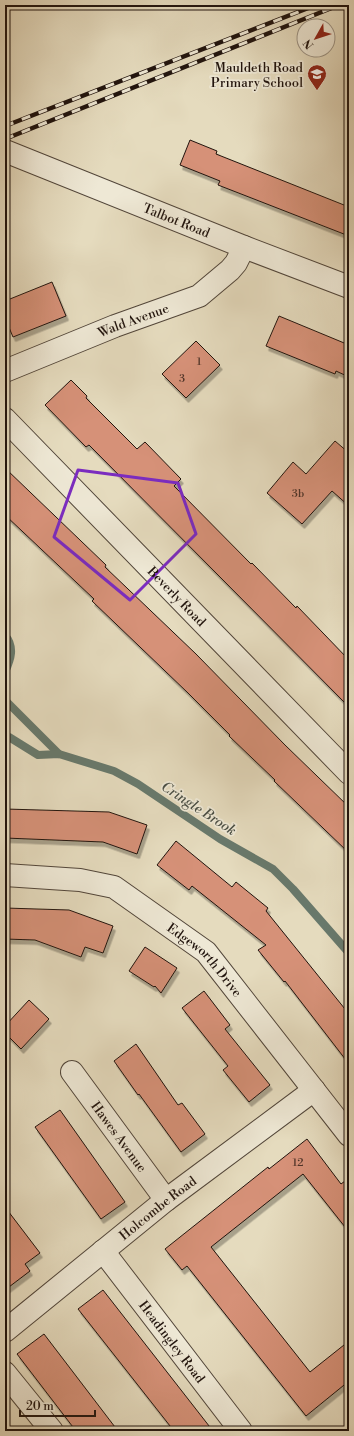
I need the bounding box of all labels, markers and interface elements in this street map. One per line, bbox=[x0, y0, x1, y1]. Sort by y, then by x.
north arrow bbox=[296, 18, 336, 58]
text: N bbox=[301, 36, 317, 51]
place label: Mauldeth Road Primary School bbox=[211, 60, 304, 91]
school or university icon: Mauldeth Road Primary School bbox=[306, 63, 328, 91]
street label: Talbot Road bbox=[140, 200, 213, 242]
street label: Wald Avenue bbox=[95, 300, 171, 342]
house number: 1 bbox=[197, 355, 202, 369]
house number: 3 bbox=[179, 372, 185, 386]
house number: 3b bbox=[292, 487, 304, 501]
street label: Beverly Road bbox=[143, 563, 209, 630]
water label: Cringle Brook bbox=[157, 778, 240, 840]
street label: Edgeworth Drive bbox=[164, 920, 245, 1001]
street label: Hawes Avenue bbox=[87, 1099, 150, 1176]
house number: 12 bbox=[292, 1156, 304, 1170]
street label: Holcombe Road bbox=[116, 1173, 200, 1244]
street label: Headingley Road bbox=[135, 1298, 208, 1387]
scale bar bbox=[20, 1392, 95, 1418]
text: 20 m bbox=[26, 1399, 54, 1414]

